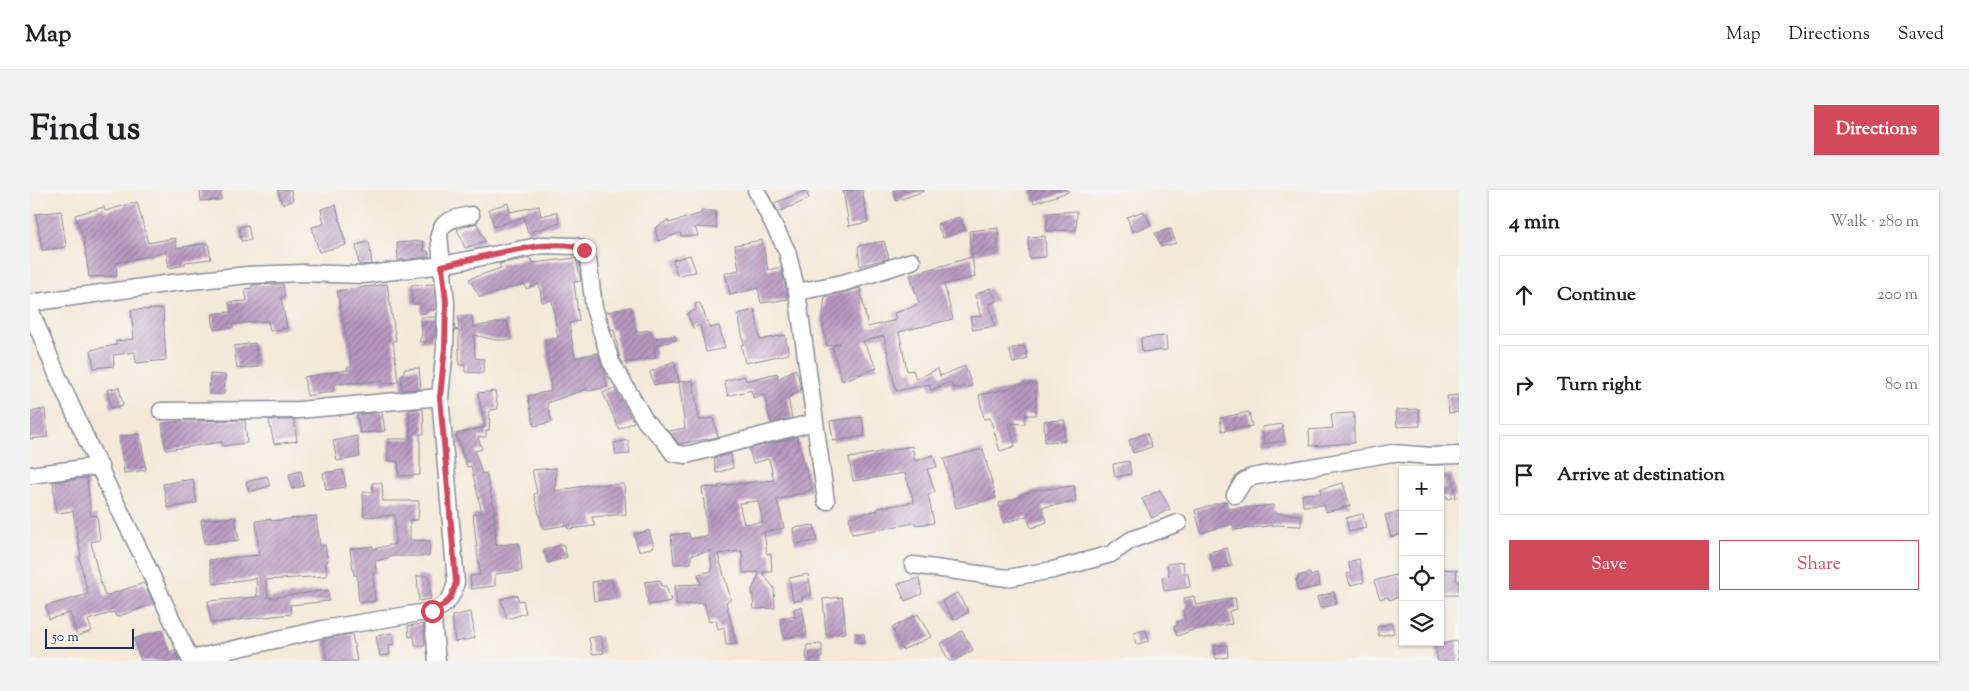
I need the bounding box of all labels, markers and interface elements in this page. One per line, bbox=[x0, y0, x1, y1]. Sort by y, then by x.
text: Map bbox=[25, 18, 71, 52]
text: Map bbox=[1726, 22, 1761, 48]
text: Directions bbox=[1789, 22, 1870, 48]
text: Saved bbox=[1898, 22, 1944, 48]
text: Find us bbox=[30, 105, 140, 156]
button: Directions bbox=[1814, 105, 1939, 155]
text: 4 min bbox=[1509, 208, 1560, 238]
text: Walk · 280 m bbox=[1830, 211, 1919, 234]
route end bbox=[573, 239, 596, 262]
icon: ahead bbox=[1510, 281, 1538, 309]
text: Continue bbox=[1557, 282, 1636, 309]
text: 200 m bbox=[1877, 284, 1918, 307]
icon: right bbox=[1510, 371, 1538, 399]
text: Turn right bbox=[1557, 372, 1641, 399]
text: 80 m bbox=[1885, 374, 1918, 397]
icon: arrive bbox=[1510, 461, 1538, 489]
text: Arrive at destination bbox=[1557, 462, 1725, 489]
map controls bbox=[1399, 466, 1444, 646]
button: + bbox=[1399, 466, 1444, 511]
button: − bbox=[1399, 511, 1444, 556]
button: Save bbox=[1509, 540, 1709, 590]
button: Share bbox=[1719, 540, 1919, 590]
button: locate bbox=[1399, 556, 1444, 601]
route start bbox=[421, 600, 444, 623]
button: layers bbox=[1399, 601, 1444, 646]
scale bar bbox=[45, 626, 134, 649]
text: 50 m bbox=[52, 628, 79, 648]

